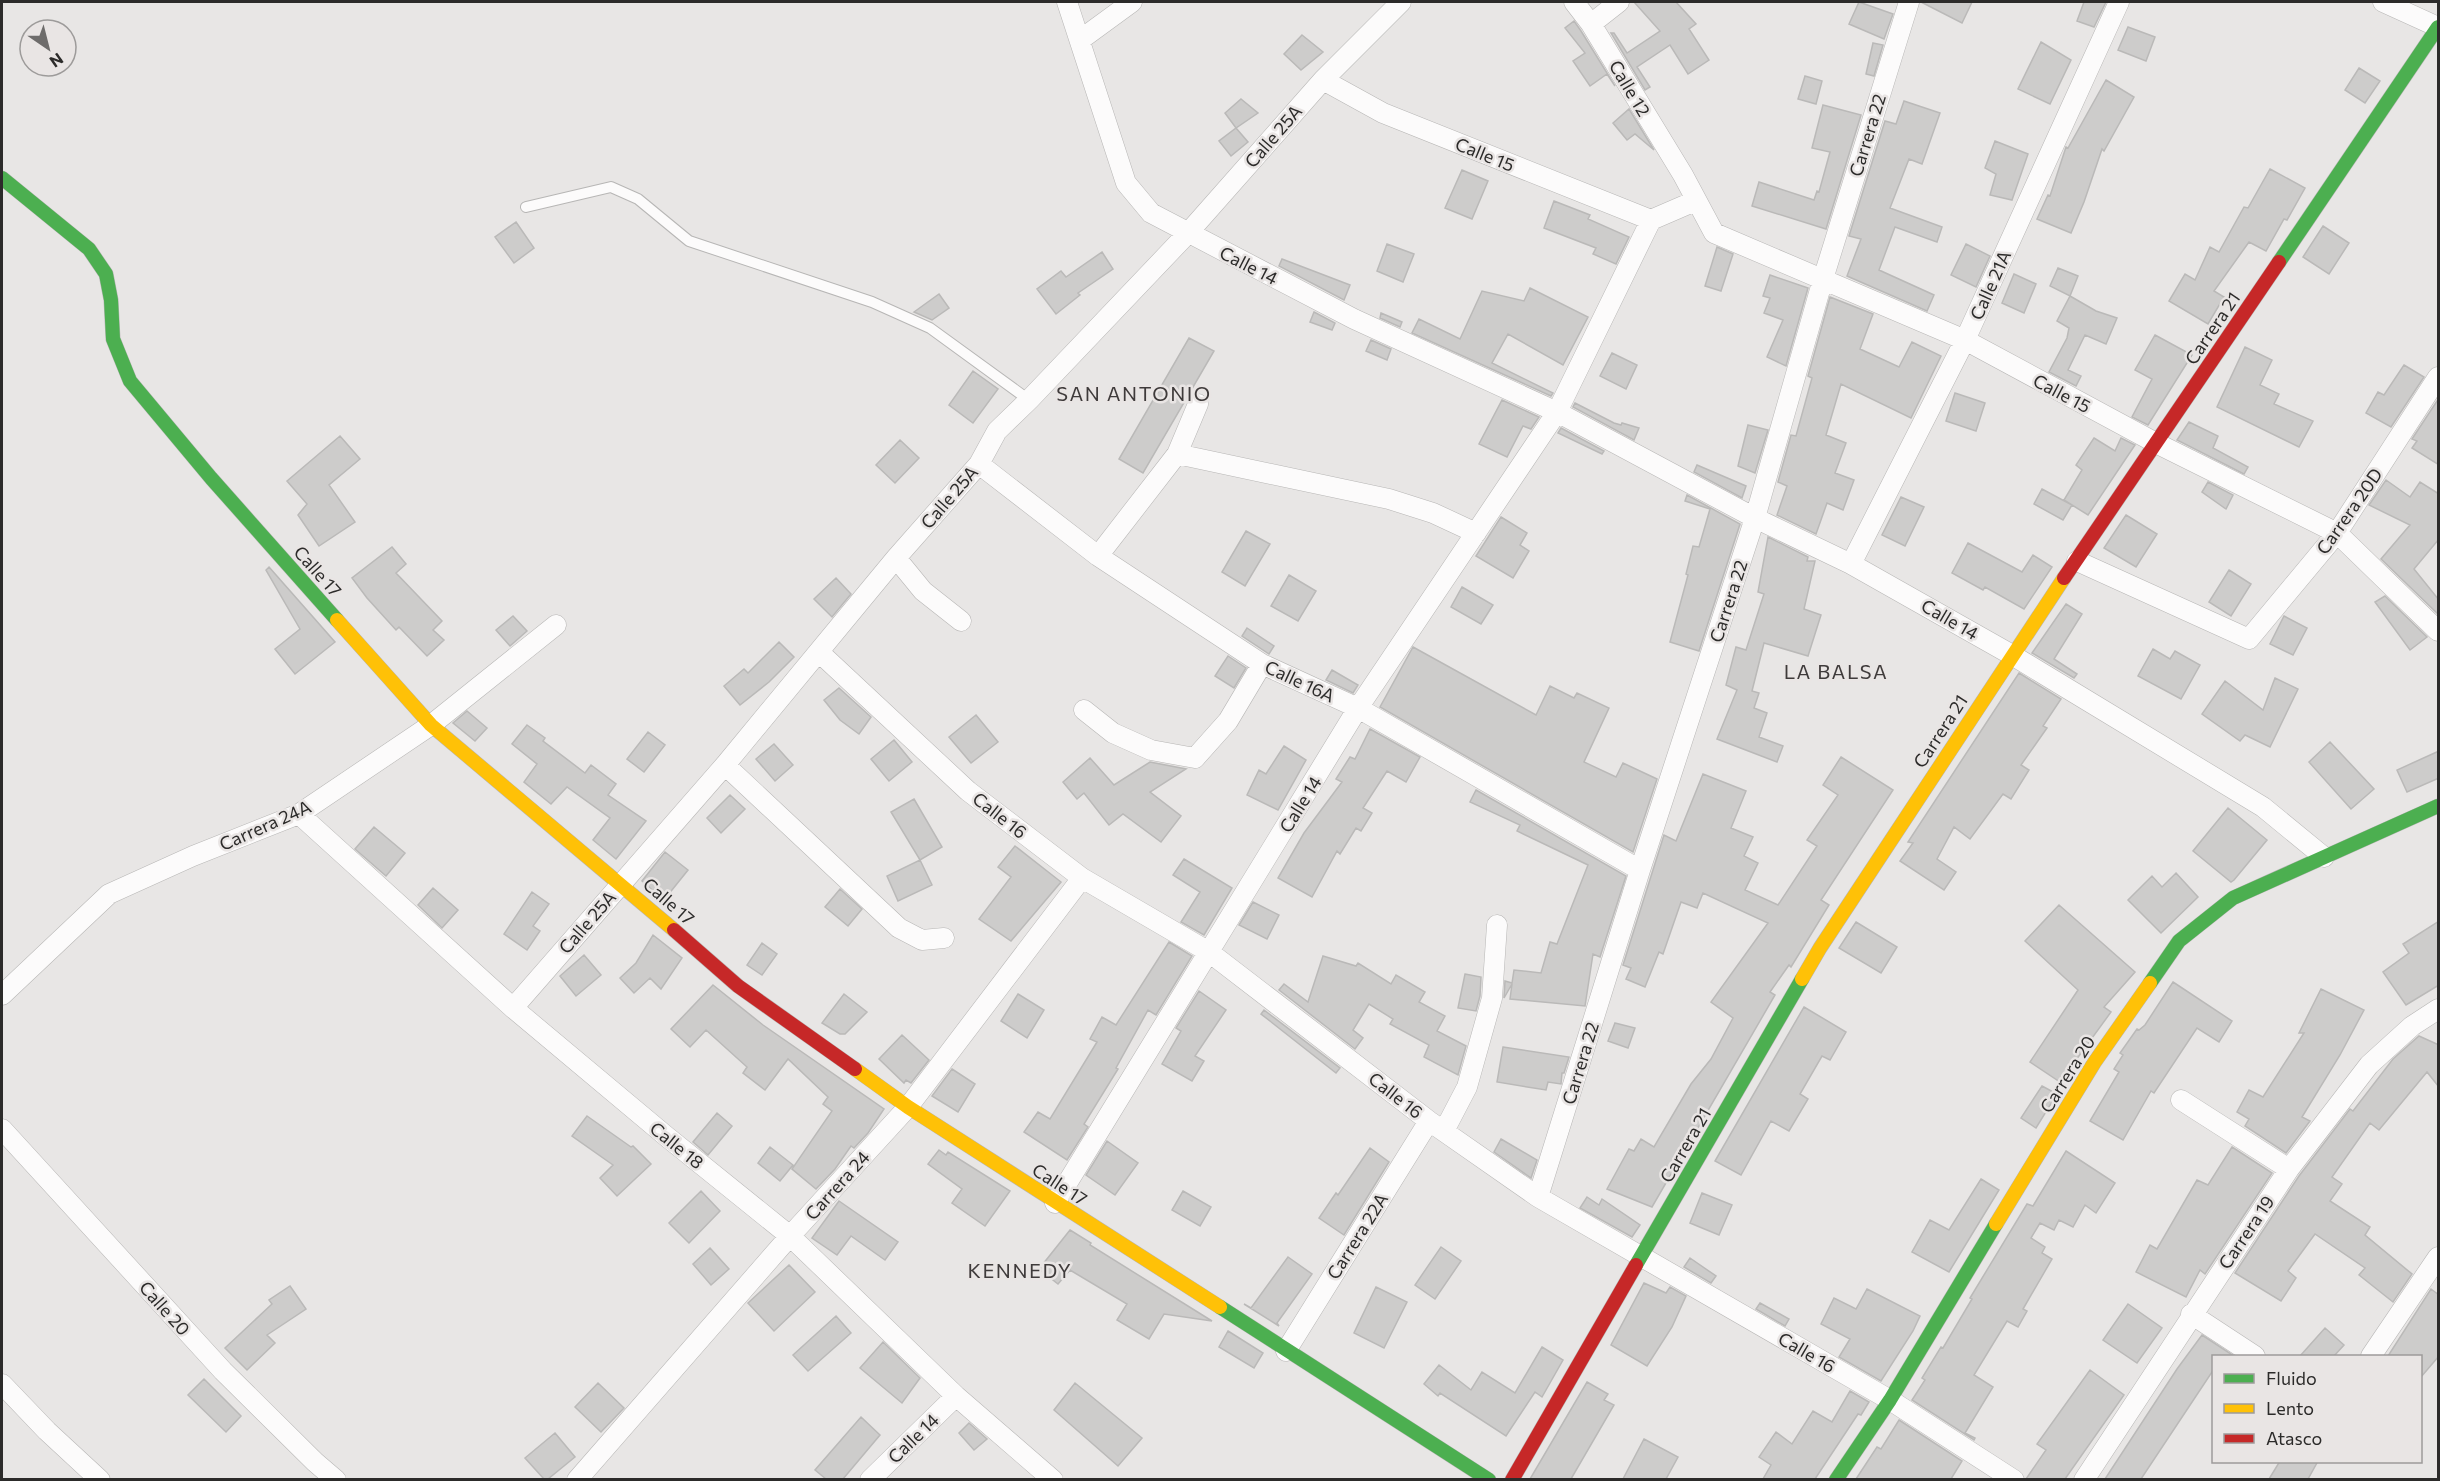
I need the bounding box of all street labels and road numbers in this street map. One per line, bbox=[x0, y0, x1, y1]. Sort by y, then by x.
street label: Calle 12 bbox=[1605, 56, 1655, 120]
street label: Carrera 22 bbox=[1844, 91, 1890, 179]
street label: Calle 25A bbox=[1240, 100, 1306, 172]
street label: Calle 15 bbox=[1452, 132, 1518, 176]
street label: Calle 14 bbox=[1216, 241, 1282, 289]
street label: Calle 21A bbox=[1965, 247, 2015, 323]
street label: Carrera 21 bbox=[2180, 288, 2244, 368]
street label: Calle 15 bbox=[2030, 369, 2094, 417]
street label: Calle 25A bbox=[916, 461, 982, 533]
street label: Carrera 20D bbox=[2311, 464, 2387, 558]
street label: Calle 17 bbox=[289, 541, 347, 601]
street label: Carrera 22 bbox=[1704, 557, 1752, 645]
street label: Calle 14 bbox=[1918, 594, 1983, 644]
street label: Calle 16A bbox=[1262, 655, 1338, 707]
street label: Carrera 21 bbox=[1908, 690, 1972, 772]
street label: Calle 14 bbox=[1274, 772, 1326, 836]
street label: Calle 16 bbox=[969, 787, 1031, 843]
street label: Carrera 24A bbox=[216, 795, 314, 855]
street label: Calle 17 bbox=[639, 873, 699, 929]
street label: Calle 25A bbox=[554, 886, 620, 958]
street label: Carrera 22 bbox=[1557, 1019, 1603, 1107]
street label: Carrera 20 bbox=[2035, 1031, 2099, 1117]
street label: Calle 16 bbox=[1365, 1067, 1427, 1123]
street label: Carrera 21 bbox=[1655, 1104, 1715, 1186]
street label: Calle 18 bbox=[646, 1117, 708, 1173]
street label: Carrera 24 bbox=[800, 1146, 874, 1224]
street label: Calle 17 bbox=[1028, 1158, 1092, 1210]
street label: Carrera 22A bbox=[1322, 1189, 1392, 1283]
street label: Carrera 19 bbox=[2213, 1191, 2279, 1273]
street label: Calle 20 bbox=[135, 1276, 195, 1340]
street label: Calle 16 bbox=[1774, 1327, 1840, 1377]
street label: Calle 14 bbox=[883, 1408, 943, 1468]

